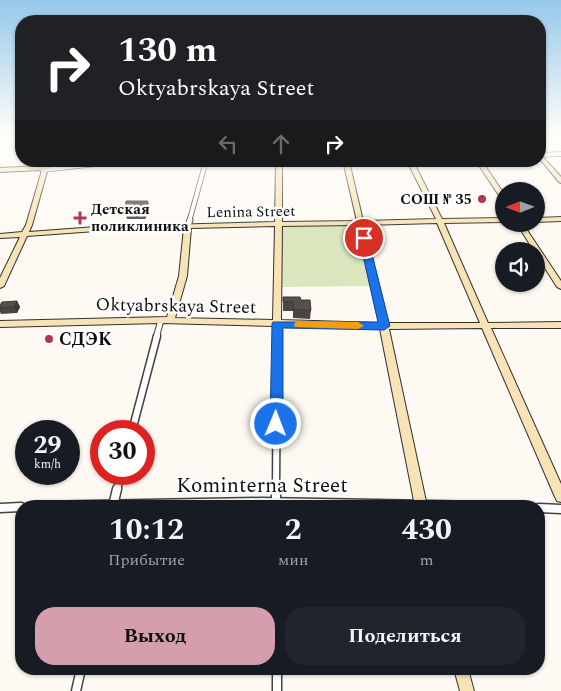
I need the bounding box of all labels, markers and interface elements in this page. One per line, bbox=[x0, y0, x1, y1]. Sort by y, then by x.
text: 130 m bbox=[118, 24, 217, 77]
icon: right bbox=[35, 35, 100, 100]
text: Oktyabrskaya Street bbox=[118, 72, 314, 105]
icon: left bbox=[214, 130, 242, 158]
icon: ahead bbox=[267, 130, 295, 158]
icon: right bbox=[320, 130, 348, 158]
north arrow bbox=[495, 182, 545, 232]
map controls bbox=[495, 182, 545, 292]
place label: СОШ № 35 bbox=[400, 188, 472, 211]
marker: СОШ № 35 bbox=[476, 193, 488, 205]
place label: Детская поликлиника bbox=[91, 198, 189, 238]
street label: Lenina Street bbox=[206, 200, 296, 224]
marker: Детская поликлиника bbox=[73, 211, 87, 225]
pin bbox=[343, 217, 385, 259]
icon: arrive bbox=[350, 224, 378, 252]
button: sound bbox=[495, 242, 545, 292]
street label: Oktyabrskaya Street bbox=[95, 291, 257, 321]
place label: СДЭК bbox=[59, 326, 112, 353]
marker: СДЭК bbox=[43, 333, 55, 345]
position arrow bbox=[249, 397, 301, 449]
speed limit sign: 30 bbox=[90, 420, 155, 485]
text: 29 bbox=[33, 427, 62, 465]
text: km/h bbox=[34, 455, 61, 474]
street label: Kominterna Street bbox=[176, 470, 348, 502]
text: 10:12 bbox=[109, 507, 184, 553]
text: 2 bbox=[285, 507, 302, 553]
text: 430 bbox=[401, 507, 452, 553]
text: Прибытие bbox=[108, 548, 185, 572]
text: мин bbox=[278, 548, 308, 572]
text: m bbox=[420, 548, 434, 572]
button: Выход bbox=[35, 607, 275, 665]
button: Поделиться bbox=[285, 607, 525, 665]

